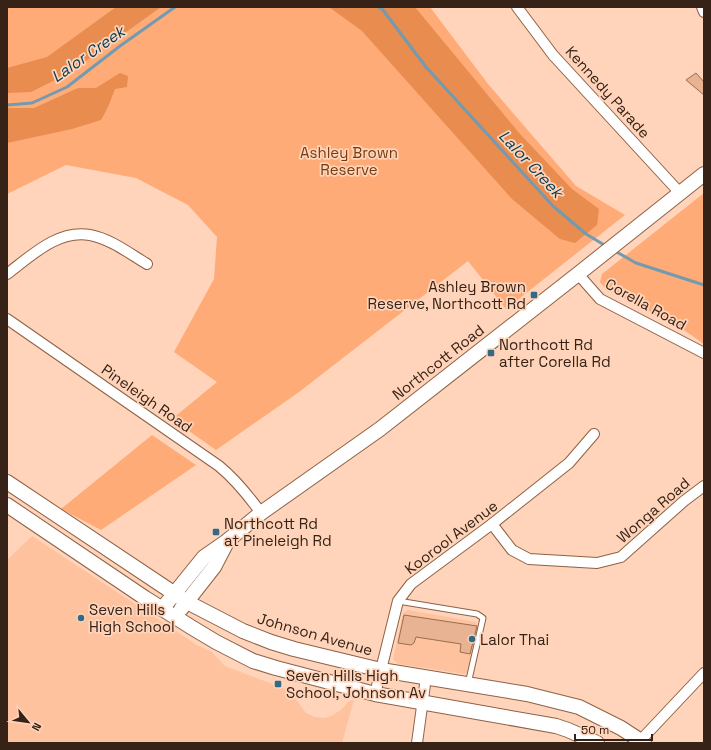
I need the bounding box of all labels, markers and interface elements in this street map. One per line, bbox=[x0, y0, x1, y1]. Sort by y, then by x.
water label: Lalor Creek bbox=[47, 20, 131, 87]
street label: Kennedy Parade bbox=[562, 42, 654, 142]
water label: Lalor Creek bbox=[494, 126, 569, 204]
park label: Ashley Brown Reserve bbox=[300, 143, 398, 179]
street label: Corella Road bbox=[602, 274, 690, 334]
place label: Ashley Brown Reserve, Northcott Rd bbox=[368, 277, 526, 313]
marker: Ashley Brown Reserve, Northcott Rd bbox=[529, 290, 539, 300]
street label: Northcott Road bbox=[388, 320, 488, 404]
place label: Northcott Rd after Corella Rd bbox=[499, 335, 611, 371]
marker: Northcott Rd after Corella Rd bbox=[486, 348, 496, 358]
street label: Pineleigh Road bbox=[98, 360, 196, 436]
street label: Wonga Road bbox=[613, 473, 693, 547]
street label: Koorool Avenue bbox=[401, 496, 501, 578]
place label: Northcott Rd at Pineleigh Rd bbox=[224, 514, 332, 550]
marker: Northcott Rd at Pineleigh Rd bbox=[211, 527, 221, 537]
place label: Seven Hills High School bbox=[89, 600, 175, 636]
street label: Johnson Avenue bbox=[255, 608, 375, 660]
marker: Seven Hills High School bbox=[76, 613, 86, 623]
place label: Lalor Thai bbox=[480, 630, 549, 649]
marker: Lalor Thai bbox=[467, 634, 477, 644]
place label: Seven Hills High School, Johnson Av bbox=[286, 666, 426, 702]
marker: Seven Hills High School, Johnson Av bbox=[273, 679, 283, 689]
north arrow bbox=[8, 702, 48, 742]
scale bar bbox=[575, 716, 652, 742]
text: N bbox=[29, 720, 45, 733]
text: 50 m bbox=[581, 722, 609, 738]

